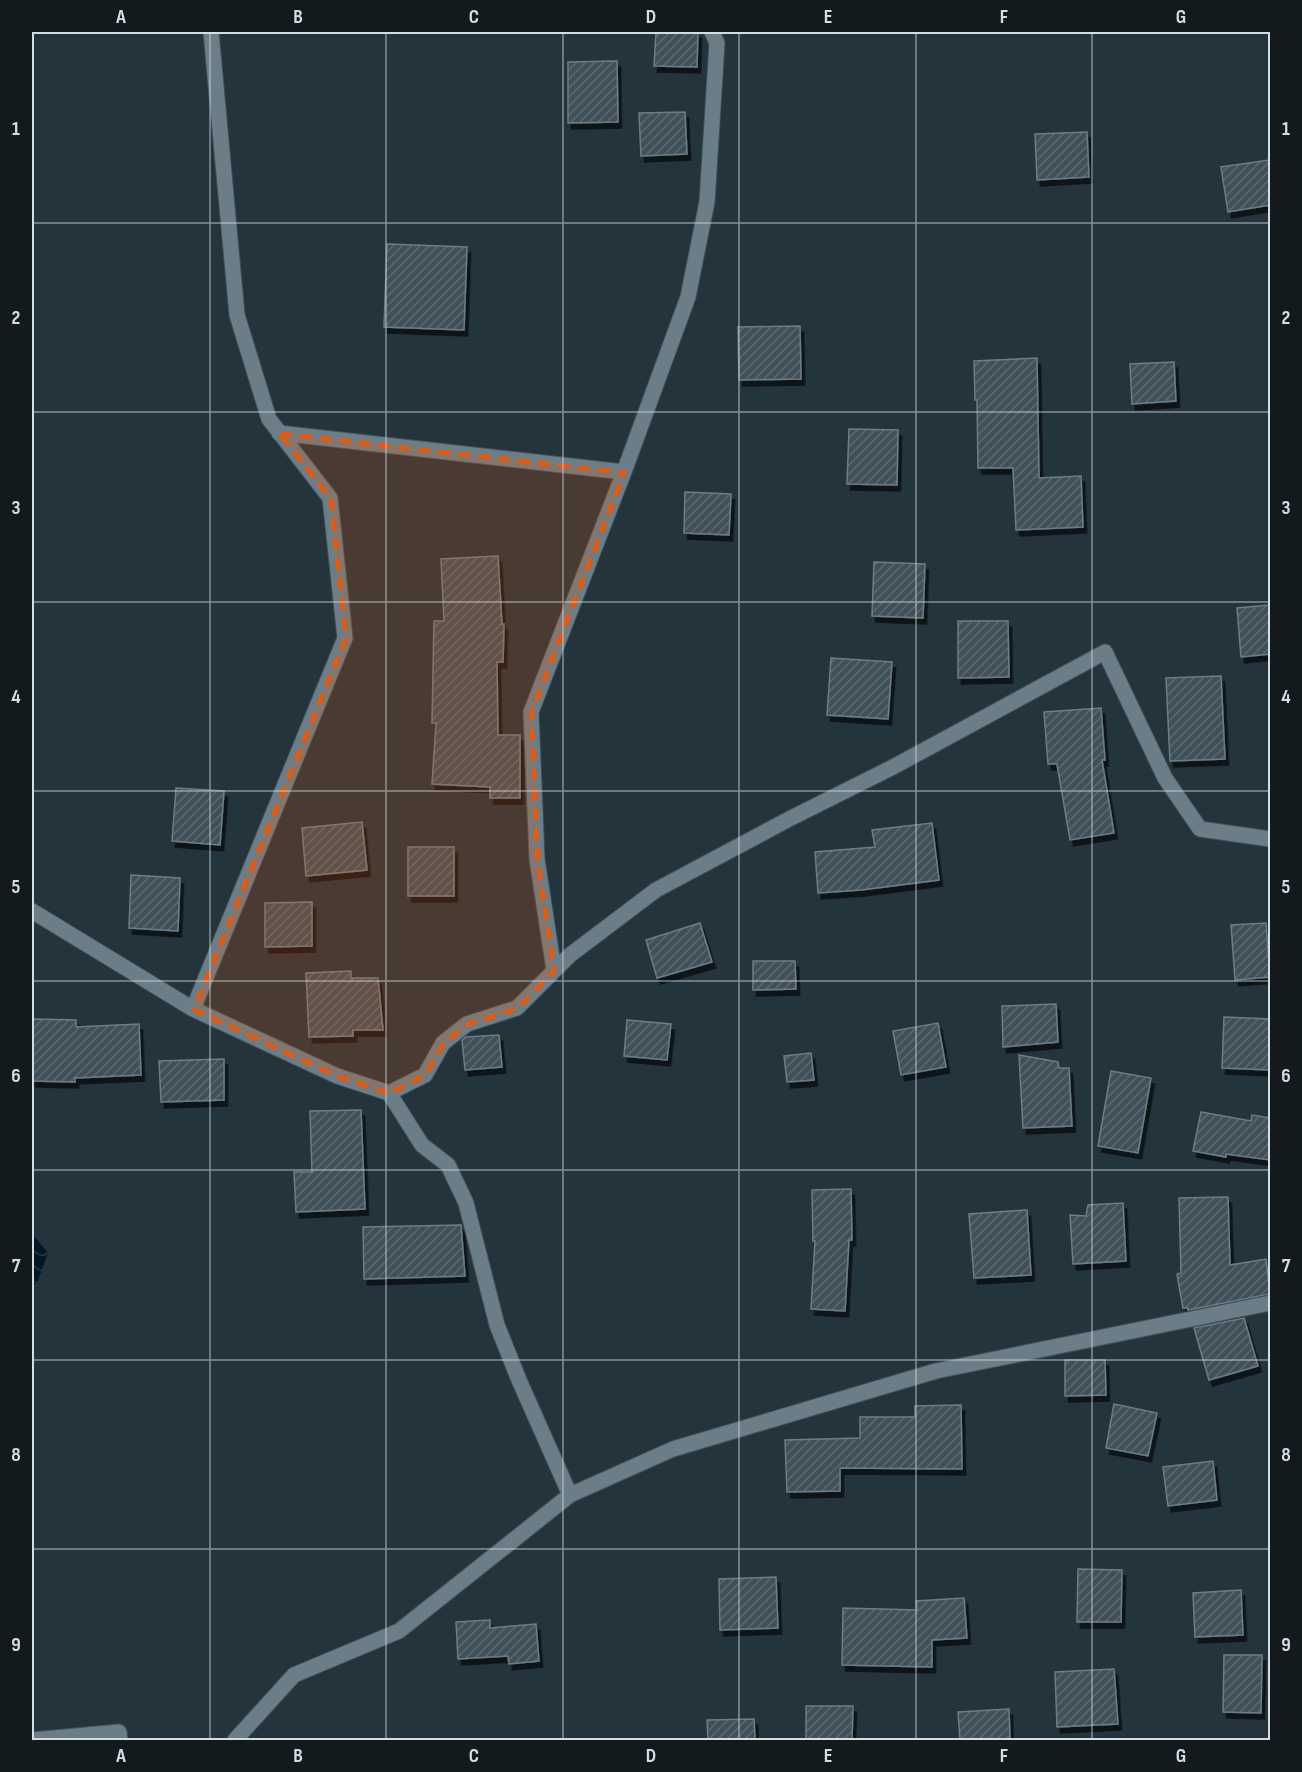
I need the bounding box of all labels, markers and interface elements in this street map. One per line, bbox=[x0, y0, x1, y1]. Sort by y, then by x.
text: A bbox=[115, 5, 126, 29]
text: B bbox=[293, 5, 303, 29]
text: C bbox=[469, 5, 479, 29]
text: D bbox=[646, 5, 656, 29]
text: E bbox=[824, 5, 832, 29]
text: F bbox=[1000, 5, 1008, 29]
text: G bbox=[1176, 5, 1186, 29]
text: 1 bbox=[12, 117, 20, 141]
text: 1 bbox=[1282, 117, 1290, 141]
text: 2 bbox=[12, 306, 20, 330]
text: 2 bbox=[1282, 306, 1290, 330]
text: 3 bbox=[12, 496, 21, 520]
text: 3 bbox=[1282, 496, 1291, 520]
text: 4 bbox=[11, 685, 21, 709]
text: 4 bbox=[1281, 685, 1291, 709]
text: 5 bbox=[12, 875, 21, 899]
text: 5 bbox=[1282, 875, 1291, 899]
text: 6 bbox=[11, 1064, 21, 1088]
text: 6 bbox=[1281, 1064, 1291, 1088]
text: 7 bbox=[12, 1254, 21, 1278]
text: 7 bbox=[1282, 1254, 1291, 1278]
text: 8 bbox=[11, 1443, 21, 1467]
text: 8 bbox=[1281, 1443, 1291, 1467]
text: 9 bbox=[11, 1633, 21, 1657]
text: 9 bbox=[1281, 1633, 1291, 1657]
text: A bbox=[115, 1744, 126, 1768]
text: B bbox=[293, 1744, 303, 1768]
text: C bbox=[469, 1744, 479, 1768]
text: D bbox=[646, 1744, 656, 1768]
text: E bbox=[824, 1744, 832, 1768]
text: F bbox=[1000, 1744, 1008, 1768]
text: G bbox=[1176, 1744, 1186, 1768]

